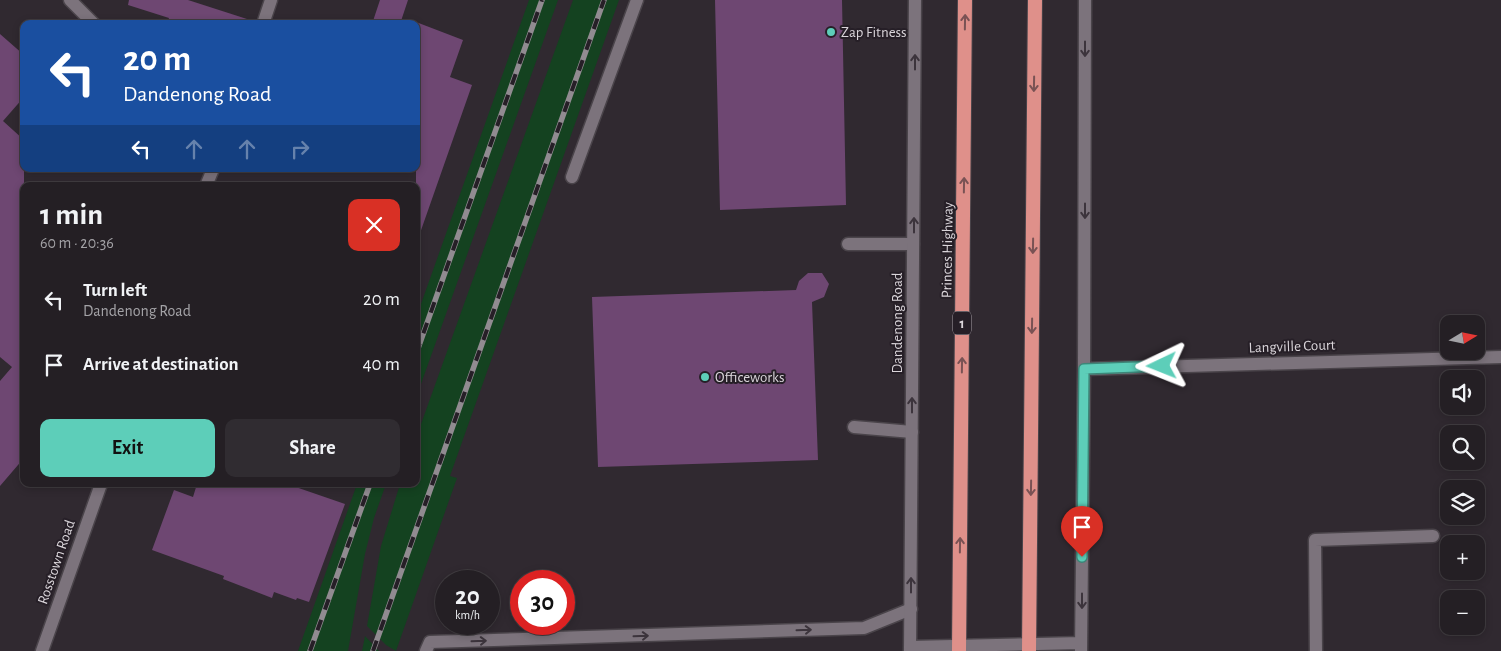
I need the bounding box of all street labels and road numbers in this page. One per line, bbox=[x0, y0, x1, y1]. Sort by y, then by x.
street label: Princes Highway bbox=[939, 201, 956, 298]
street label: Dandenong Road bbox=[890, 272, 905, 374]
road number: 1 bbox=[953, 312, 971, 334]
street label: Langville Court bbox=[1248, 337, 1336, 356]
street label: Rosstown Road bbox=[35, 518, 78, 606]

